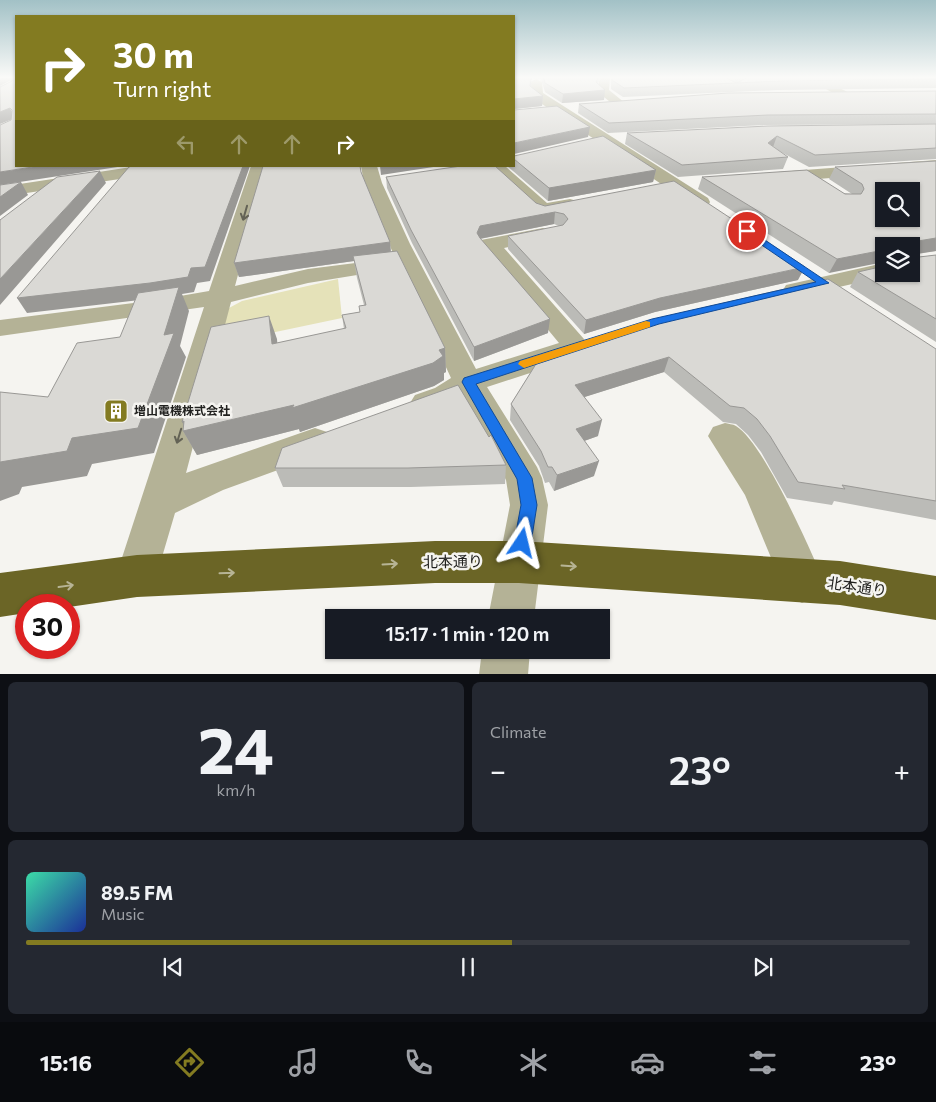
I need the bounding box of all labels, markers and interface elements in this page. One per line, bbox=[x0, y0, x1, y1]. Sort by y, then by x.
text: 30 m bbox=[113, 32, 194, 75]
icon: right bbox=[30, 35, 95, 100]
text: Turn right bbox=[113, 75, 211, 102]
icon: left bbox=[172, 130, 200, 158]
icon: ahead bbox=[225, 130, 253, 158]
icon: ahead bbox=[278, 130, 306, 158]
icon: right bbox=[331, 130, 359, 158]
map controls bbox=[875, 182, 920, 282]
button: search bbox=[875, 182, 920, 227]
one-way arrow bbox=[239, 205, 249, 221]
pin bbox=[726, 210, 768, 252]
icon: arrive bbox=[733, 217, 761, 245]
button: layers bbox=[875, 237, 920, 282]
building icon: 増山電機株式会社 bbox=[103, 398, 129, 424]
place label: 増山電機株式会社 bbox=[134, 403, 230, 417]
one-way arrow bbox=[173, 427, 183, 443]
position arrow bbox=[495, 516, 547, 568]
street label: 北本通り bbox=[423, 551, 483, 571]
one-way arrow bbox=[381, 560, 397, 569]
one-way arrow bbox=[561, 562, 577, 571]
one-way arrow bbox=[219, 568, 235, 577]
street label: 北本通り bbox=[826, 573, 888, 599]
one-way arrow bbox=[57, 581, 73, 591]
speed limit sign: 30 bbox=[15, 594, 80, 659]
text: 15:17 · 1 min · 120 m bbox=[386, 622, 549, 645]
text: 24 bbox=[198, 708, 274, 787]
text: Climate bbox=[490, 722, 546, 741]
text: 23° bbox=[669, 746, 731, 793]
text: − bbox=[490, 753, 506, 787]
text: + bbox=[894, 753, 910, 787]
text: km/h bbox=[217, 780, 255, 799]
text: 89.5 FM bbox=[101, 881, 173, 904]
text: Music bbox=[101, 904, 145, 923]
icon: previous bbox=[159, 953, 187, 981]
icon: pause bbox=[454, 953, 482, 981]
icon: next bbox=[749, 953, 777, 981]
icon: directions bbox=[172, 1045, 207, 1080]
icon: music bbox=[286, 1045, 321, 1080]
icon: phone bbox=[401, 1045, 436, 1080]
icon: climate bbox=[516, 1045, 551, 1080]
icon: car bbox=[630, 1045, 665, 1080]
icon: filters bbox=[745, 1045, 780, 1080]
text: 15:16 bbox=[40, 1049, 92, 1076]
text: 23° bbox=[860, 1049, 896, 1076]

